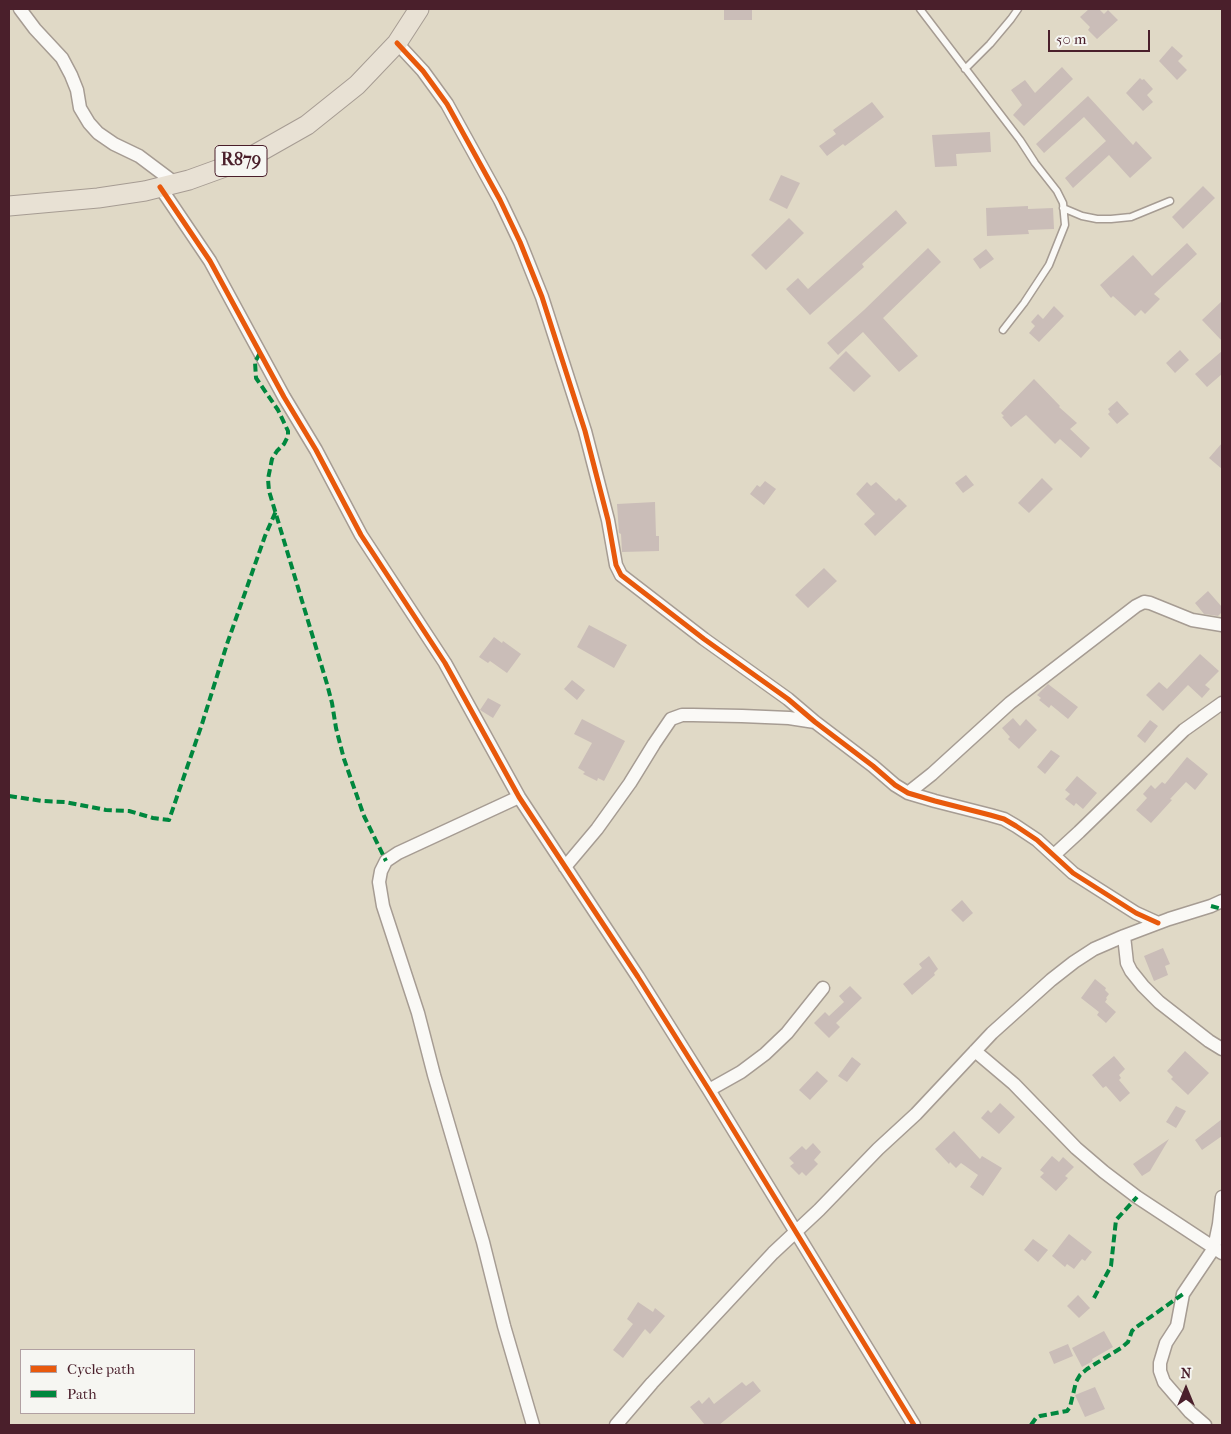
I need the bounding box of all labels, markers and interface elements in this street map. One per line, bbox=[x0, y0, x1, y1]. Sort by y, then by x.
scale bar bbox=[1051, 20, 1154, 52]
text: 50 m bbox=[1056, 30, 1086, 48]
road number: R879 bbox=[215, 146, 267, 177]
legend bbox=[20, 1349, 195, 1414]
text: Cycle path bbox=[67, 1360, 135, 1378]
north arrow bbox=[1161, 1364, 1211, 1414]
text: N bbox=[1181, 1365, 1191, 1382]
text: Path bbox=[67, 1385, 97, 1403]

